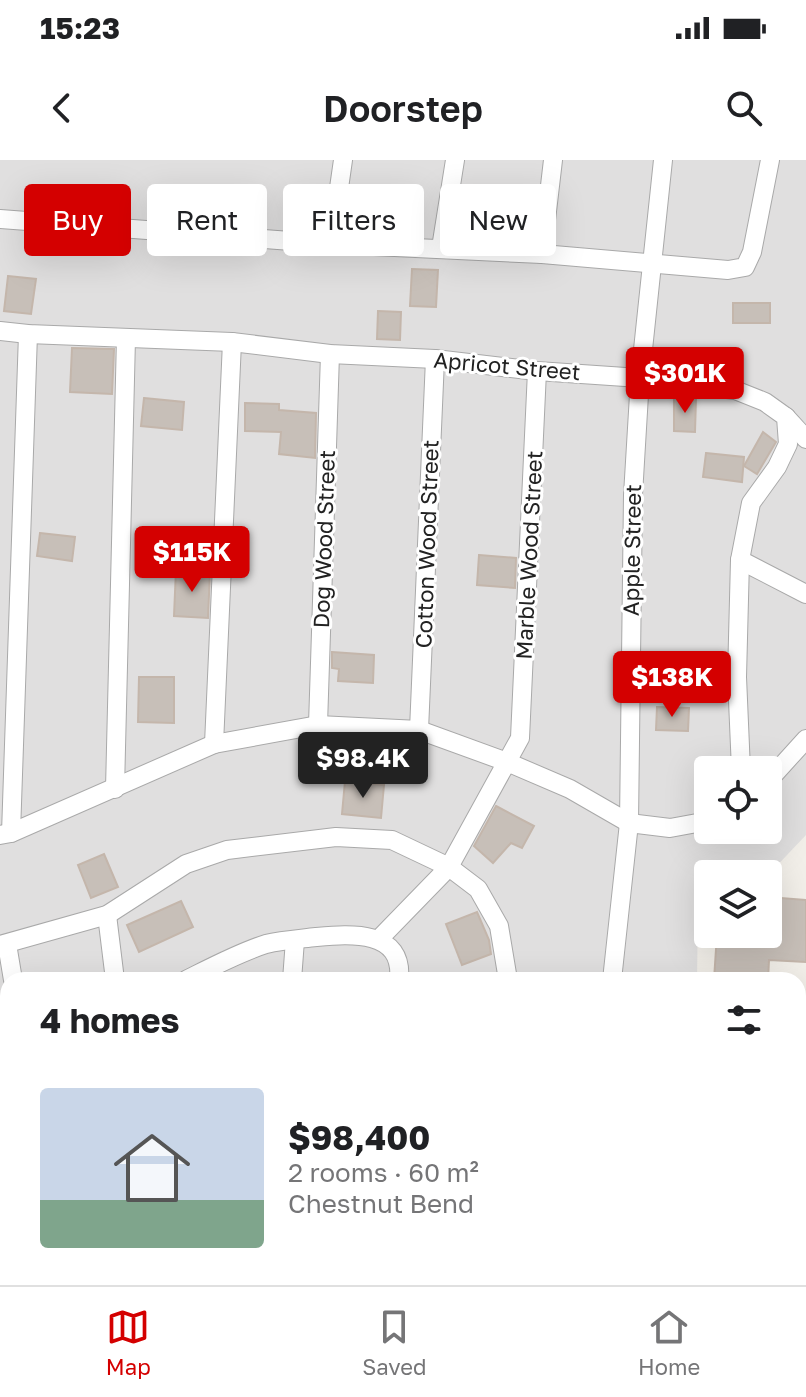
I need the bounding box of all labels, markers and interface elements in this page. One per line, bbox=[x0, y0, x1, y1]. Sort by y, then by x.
text: 15:23 bbox=[40, 10, 120, 46]
icon: back bbox=[40, 86, 84, 130]
icon: search bbox=[722, 86, 766, 130]
text: Doorstep bbox=[323, 87, 483, 130]
chip: Buy bbox=[24, 184, 131, 256]
chip: Rent bbox=[147, 184, 267, 256]
chip: Filters bbox=[283, 184, 424, 256]
chip: New bbox=[440, 184, 556, 256]
street label: Apricot Street bbox=[432, 346, 582, 385]
pin: $301K bbox=[629, 347, 741, 415]
text: $301K bbox=[644, 357, 726, 388]
street label: Cotton Wood Street bbox=[409, 439, 444, 649]
street label: Dog Wood Street bbox=[307, 449, 340, 629]
street label: Marble Wood Street bbox=[510, 450, 547, 660]
street label: Apple Street bbox=[617, 484, 646, 616]
pin: $115K bbox=[136, 526, 248, 594]
text: $115K bbox=[153, 536, 231, 567]
pin: $138K bbox=[616, 651, 728, 719]
text: $138K bbox=[631, 661, 713, 692]
pin: $98.4K bbox=[298, 732, 428, 800]
text: $98.4K bbox=[316, 742, 410, 773]
map controls bbox=[694, 756, 782, 948]
button: locate bbox=[694, 756, 782, 844]
button: layers bbox=[694, 860, 782, 948]
icon: filters bbox=[722, 998, 766, 1042]
text: 4 homes bbox=[40, 1000, 180, 1040]
text: $98,400 bbox=[288, 1117, 430, 1157]
icon: home bbox=[104, 1120, 200, 1216]
text: 2 rooms · 60 m² bbox=[288, 1157, 479, 1188]
text: Chestnut Bend bbox=[288, 1188, 474, 1219]
tab: Map bbox=[106, 1305, 151, 1380]
tab: Saved bbox=[362, 1305, 426, 1380]
tab: Home bbox=[638, 1305, 700, 1380]

